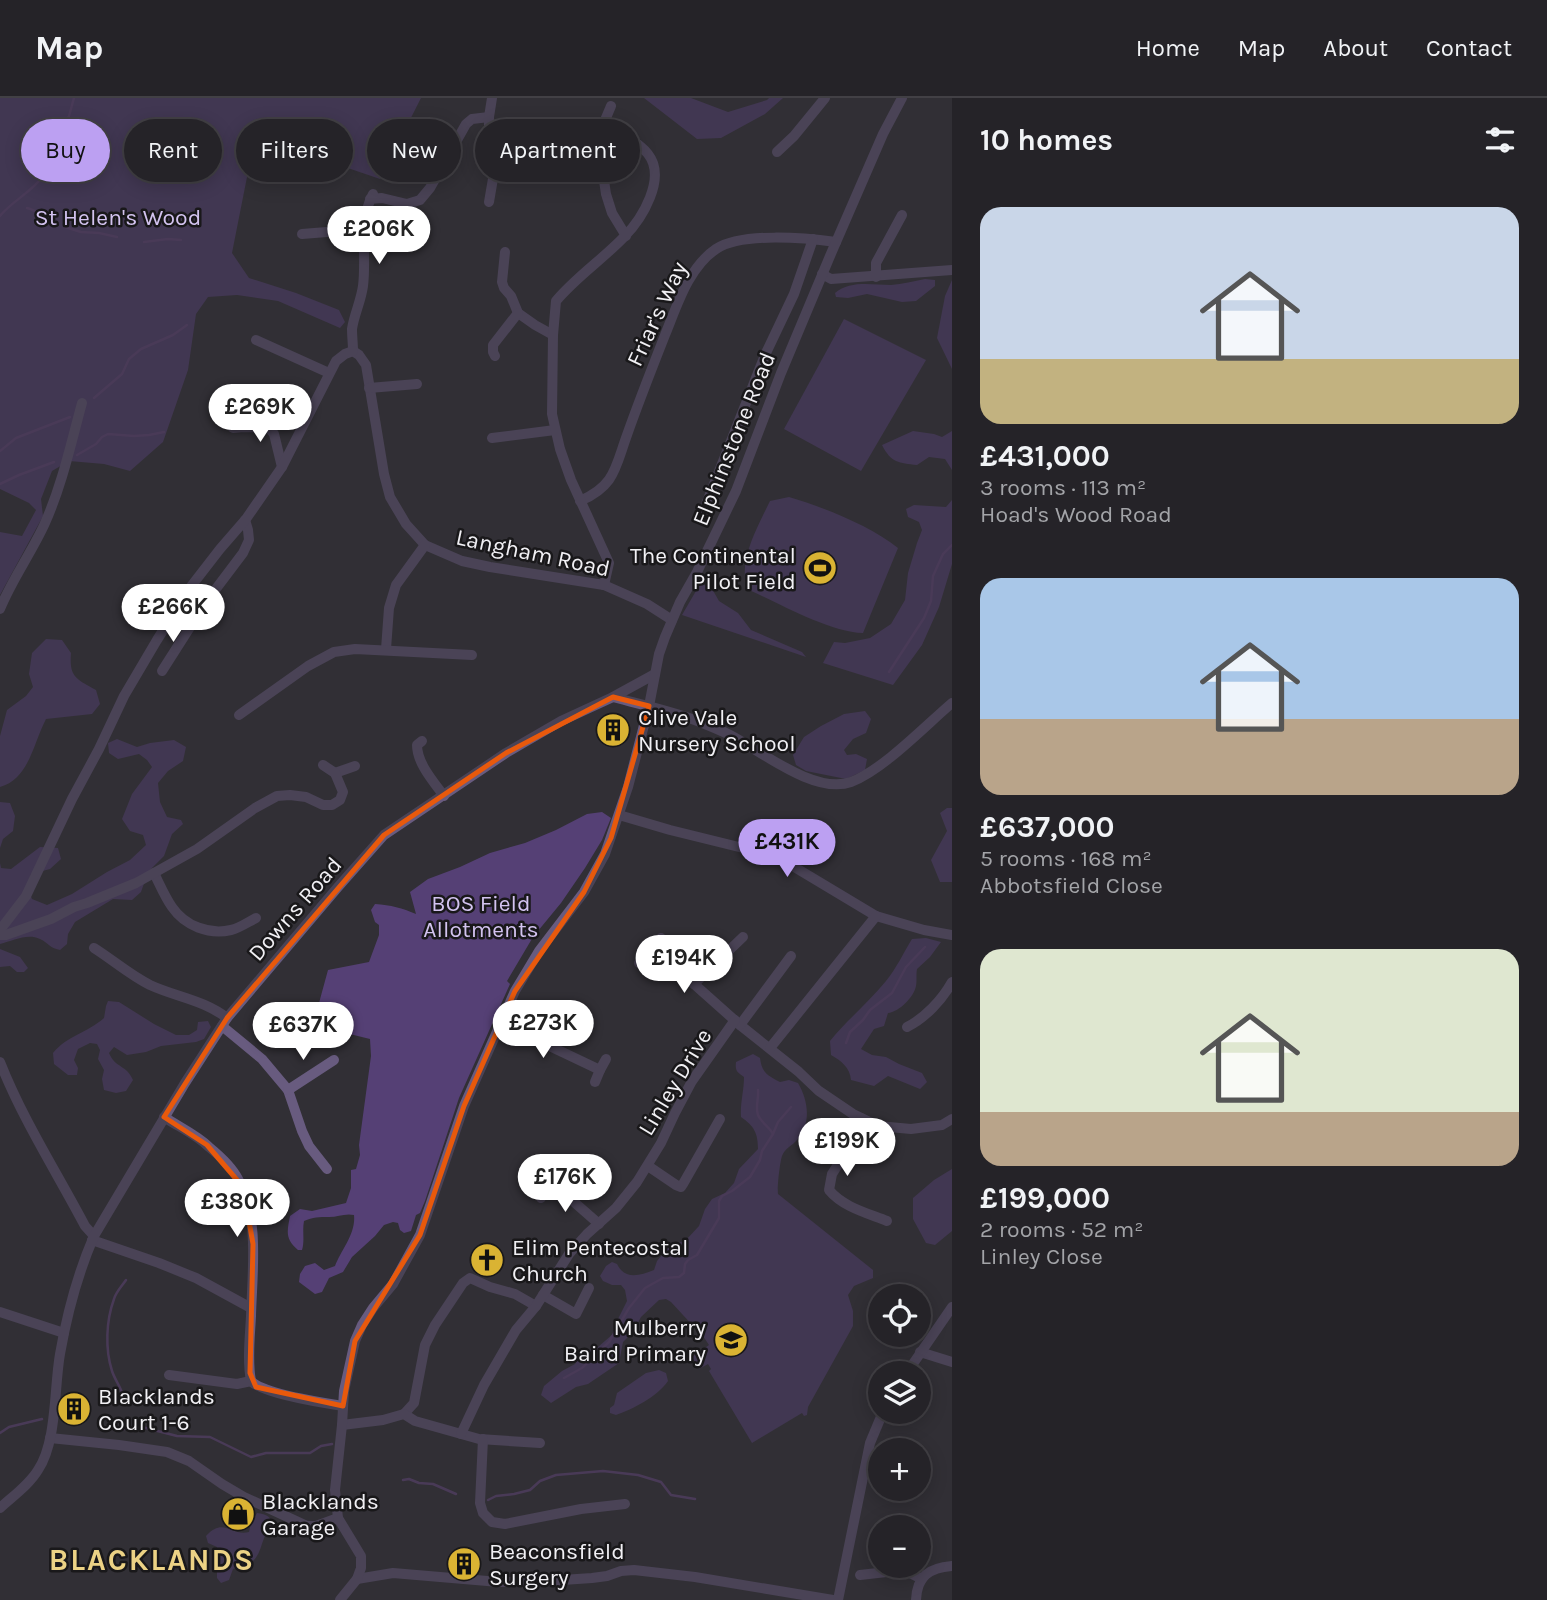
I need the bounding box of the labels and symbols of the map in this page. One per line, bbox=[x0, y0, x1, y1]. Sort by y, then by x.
park label: St Helen's Wood bbox=[35, 204, 201, 231]
pin: £206K bbox=[330, 206, 428, 266]
street label: Friar's Way bbox=[621, 257, 693, 370]
street label: Elphinstone Road bbox=[687, 348, 781, 530]
pin: £269K bbox=[211, 384, 309, 444]
street label: Langham Road bbox=[454, 523, 612, 583]
place label: The Continental Pilot Field bbox=[630, 542, 796, 595]
sports icon: The Continental Pilot Field bbox=[801, 549, 839, 587]
pin: £266K bbox=[124, 584, 222, 644]
place label: Clive Vale Nursery School bbox=[638, 704, 796, 757]
building icon: Clive Vale Nursery School bbox=[594, 711, 632, 749]
pin: £431K bbox=[738, 820, 836, 879]
street label: Downs Road bbox=[243, 852, 347, 966]
park label: BOS Field Allotments bbox=[423, 890, 539, 943]
pin: £194K bbox=[635, 936, 733, 995]
pin: £273K bbox=[494, 1000, 592, 1060]
pin: £637K bbox=[254, 1002, 352, 1062]
street label: Linley Drive bbox=[633, 1024, 717, 1140]
pin: £199K bbox=[798, 1118, 896, 1178]
pin: £176K bbox=[516, 1154, 614, 1214]
pin: £380K bbox=[188, 1180, 286, 1239]
place label: Elim Pentecostal Church bbox=[512, 1234, 688, 1287]
church icon: Elim Pentecostal Church bbox=[468, 1241, 506, 1279]
place label: Mulberry Baird Primary bbox=[564, 1314, 706, 1367]
school or university icon: Mulberry Baird Primary bbox=[712, 1321, 750, 1359]
place label: Blacklands Court 1-6 bbox=[98, 1383, 215, 1436]
building icon: Blacklands Court 1-6 bbox=[55, 1390, 93, 1428]
place label: Blacklands Garage bbox=[262, 1488, 379, 1541]
shop icon: Blacklands Garage bbox=[219, 1495, 257, 1533]
place label: Beaconsfield Surgery bbox=[489, 1538, 625, 1591]
district label: BLACKLANDS bbox=[49, 1542, 255, 1578]
building icon: Beaconsfield Surgery bbox=[445, 1545, 483, 1583]

